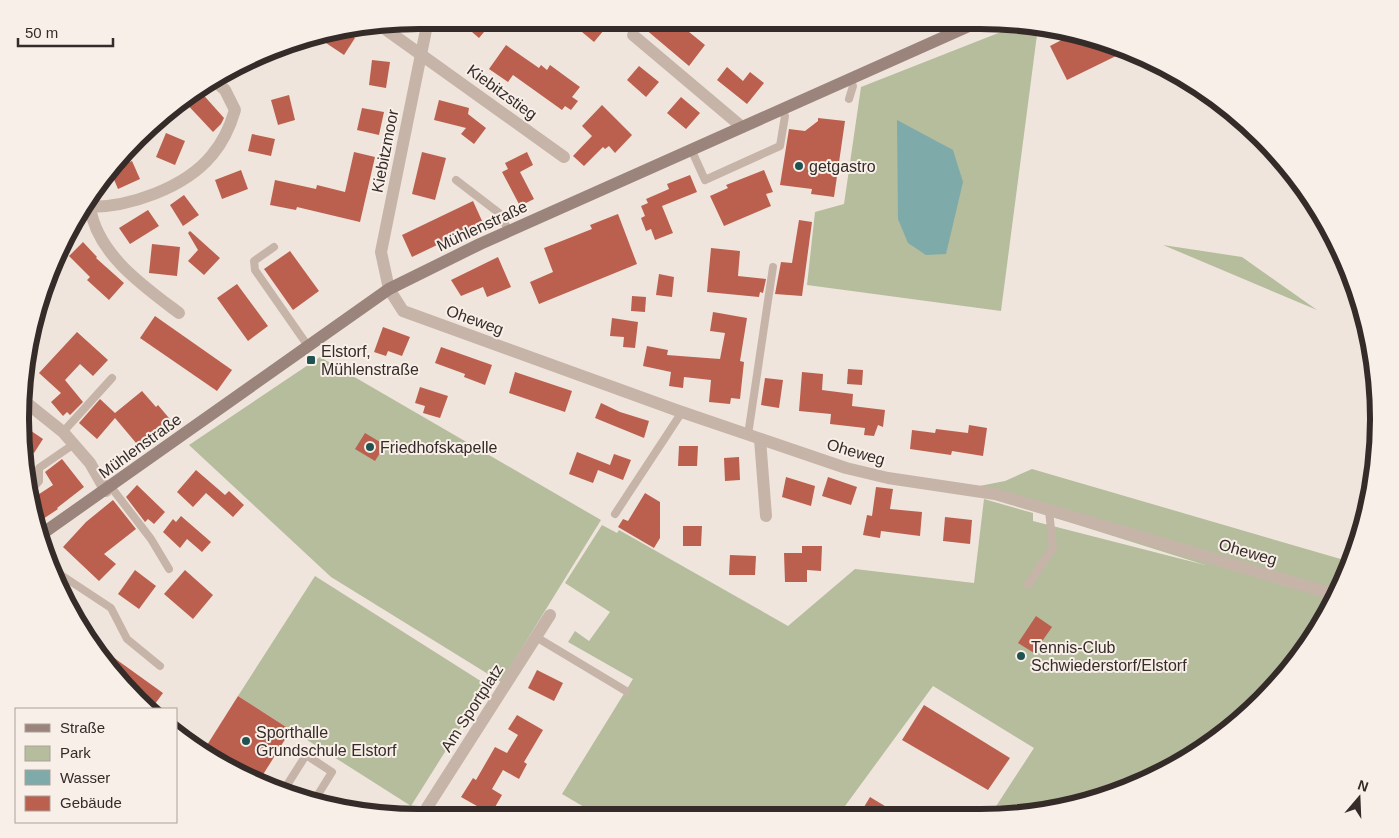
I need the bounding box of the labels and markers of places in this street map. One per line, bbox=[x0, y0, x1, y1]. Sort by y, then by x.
place label: getgastro bbox=[809, 158, 876, 175]
marker: getgastro bbox=[793, 160, 805, 172]
place label: Elstorf, Mühlenstraße bbox=[321, 343, 419, 378]
marker: Elstorf, Mühlenstraße bbox=[305, 354, 317, 366]
place label: Friedhofskapelle bbox=[380, 439, 498, 456]
marker: Friedhofskapelle bbox=[364, 441, 376, 453]
place label: Tennis-Club Schwiederstorf/Elstorf bbox=[1031, 639, 1187, 674]
marker: Tennis-Club Schwiederstorf/Elstorf bbox=[1015, 650, 1027, 662]
place label: Sporthalle Grundschule Elstorf bbox=[256, 724, 397, 759]
marker: Sporthalle Grundschule Elstorf bbox=[240, 735, 252, 747]

